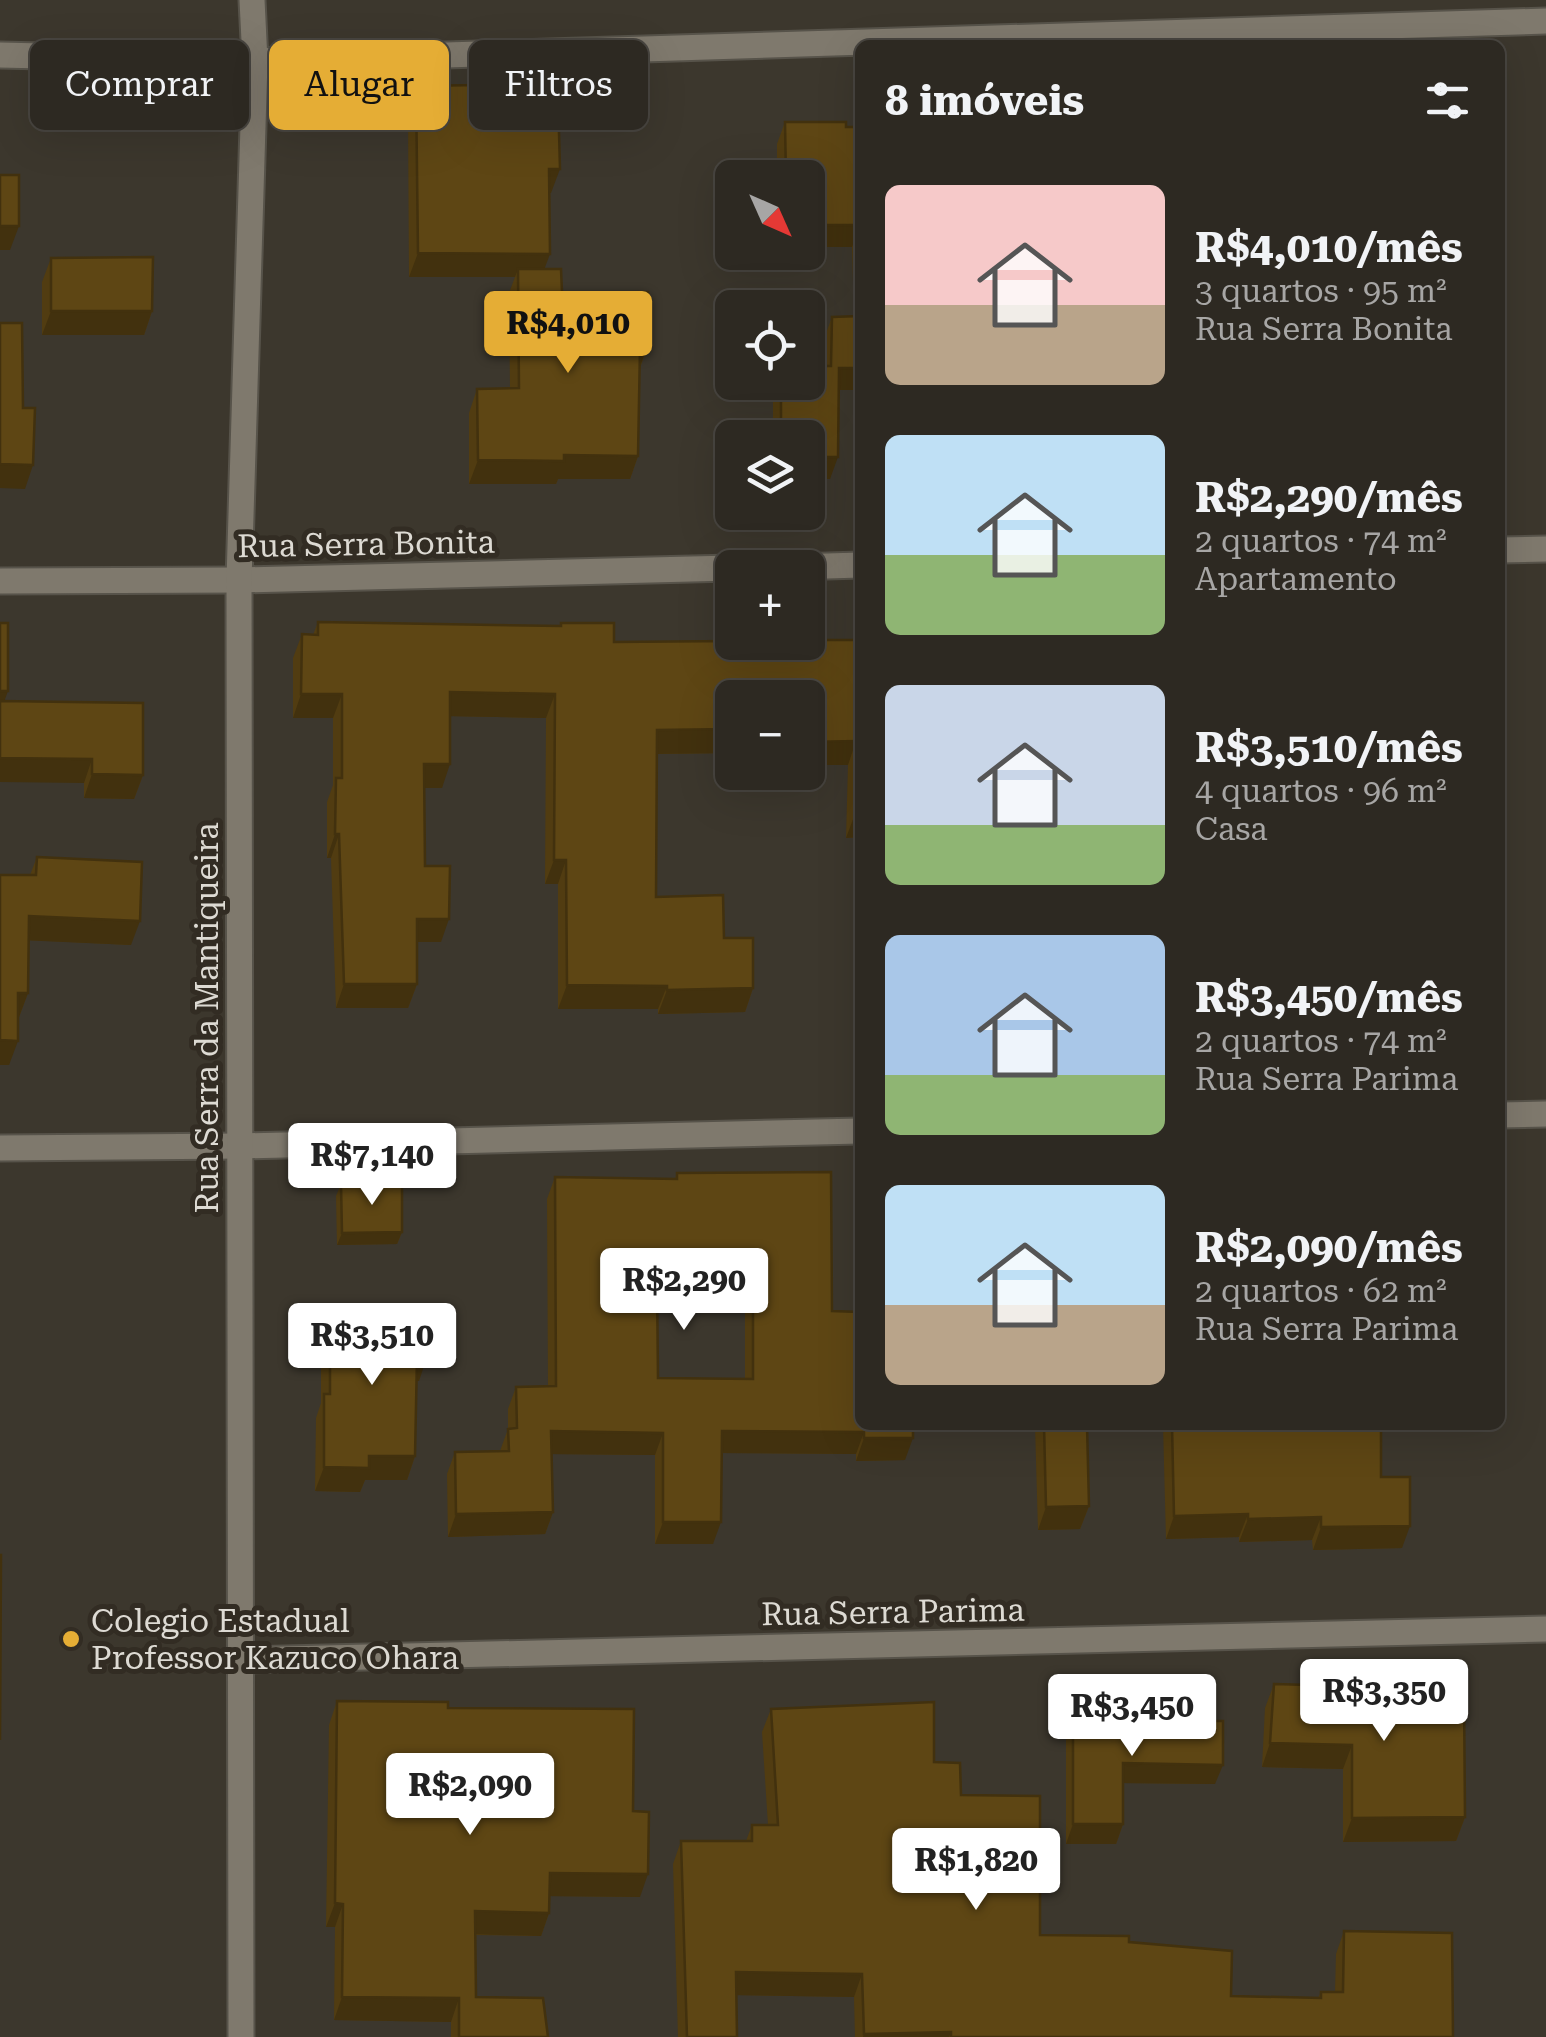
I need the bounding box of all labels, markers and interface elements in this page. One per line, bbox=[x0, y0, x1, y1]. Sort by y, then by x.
chip: Comprar bbox=[30, 40, 249, 130]
chip: Alugar bbox=[269, 40, 449, 130]
chip: Filtros bbox=[469, 40, 648, 130]
icon: filters bbox=[1420, 73, 1475, 128]
text: 8 imóveis bbox=[885, 76, 1084, 125]
north arrow bbox=[715, 160, 825, 270]
map controls bbox=[715, 160, 825, 790]
text: R$4,010/mês bbox=[1195, 223, 1463, 272]
icon: home bbox=[965, 225, 1085, 345]
text: 3 quartos · 95 m² bbox=[1195, 272, 1447, 310]
button: locate bbox=[715, 290, 825, 400]
pin: R$4,010 bbox=[476, 291, 660, 376]
text: R$4,010 bbox=[506, 304, 630, 342]
text: Rua Serra Bonita bbox=[1195, 310, 1453, 348]
button: layers bbox=[715, 420, 825, 530]
text: R$2,290/mês bbox=[1195, 473, 1463, 522]
icon: home bbox=[965, 475, 1085, 595]
text: 2 quartos · 74 m² bbox=[1195, 522, 1447, 560]
street label: Rua Serra Bonita bbox=[237, 523, 495, 565]
button: + bbox=[715, 550, 825, 660]
text: Apartamento bbox=[1195, 560, 1397, 598]
button: − bbox=[715, 680, 825, 790]
text: R$3,510/mês bbox=[1195, 723, 1463, 772]
icon: home bbox=[965, 725, 1085, 845]
text: 4 quartos · 96 m² bbox=[1195, 772, 1447, 810]
text: Casa bbox=[1195, 810, 1268, 848]
street label: Rua Serra da Mantiqueira bbox=[188, 823, 226, 1213]
text: R$3,450/mês bbox=[1195, 973, 1463, 1022]
icon: home bbox=[965, 975, 1085, 1095]
text: 2 quartos · 74 m² bbox=[1195, 1022, 1447, 1060]
text: Rua Serra Parima bbox=[1195, 1060, 1458, 1098]
pin: R$7,140 bbox=[280, 1123, 464, 1208]
text: R$7,140 bbox=[310, 1136, 434, 1174]
text: R$2,090/mês bbox=[1195, 1223, 1463, 1272]
icon: home bbox=[965, 1225, 1085, 1345]
pin: R$2,290 bbox=[592, 1248, 776, 1333]
text: R$2,290 bbox=[622, 1261, 746, 1299]
text: 2 quartos · 62 m² bbox=[1195, 1272, 1447, 1310]
pin: R$3,510 bbox=[280, 1303, 464, 1388]
text: Rua Serra Parima bbox=[1195, 1310, 1458, 1348]
text: R$3,510 bbox=[310, 1316, 434, 1354]
street label: Rua Serra Parima bbox=[761, 1591, 1025, 1633]
place label: Colegio Estadual Professor Kazuco Ohara bbox=[91, 1602, 459, 1677]
marker: Colegio Estadual Professor Kazuco Ohara bbox=[60, 1628, 82, 1650]
pin: R$3,350 bbox=[1292, 1659, 1476, 1744]
text: R$3,350 bbox=[1322, 1672, 1446, 1710]
pin: R$3,450 bbox=[1040, 1674, 1224, 1759]
text: R$3,450 bbox=[1070, 1687, 1194, 1725]
pin: R$2,090 bbox=[378, 1753, 562, 1838]
text: R$2,090 bbox=[408, 1766, 532, 1804]
pin: R$1,820 bbox=[884, 1828, 1068, 1913]
text: R$1,820 bbox=[914, 1841, 1038, 1879]

